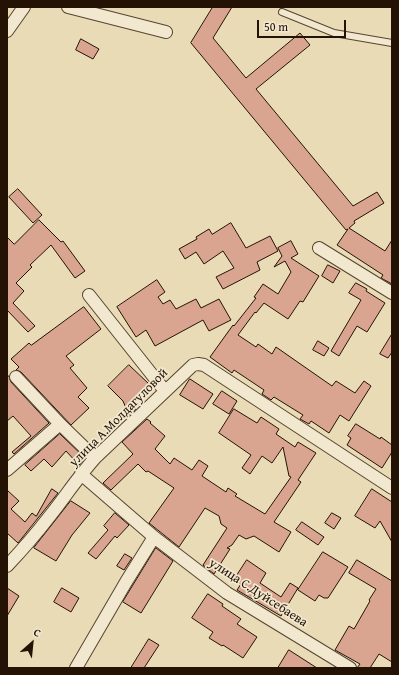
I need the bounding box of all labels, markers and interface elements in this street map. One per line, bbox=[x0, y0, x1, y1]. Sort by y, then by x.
scale bar bbox=[259, 12, 348, 38]
text: 50 m bbox=[264, 18, 288, 35]
street label: улица А.Молдагуловой bbox=[67, 366, 171, 470]
street label: улица С.Дуйсебаева bbox=[206, 555, 310, 631]
north arrow bbox=[12, 623, 52, 663]
text: С bbox=[31, 624, 44, 641]

